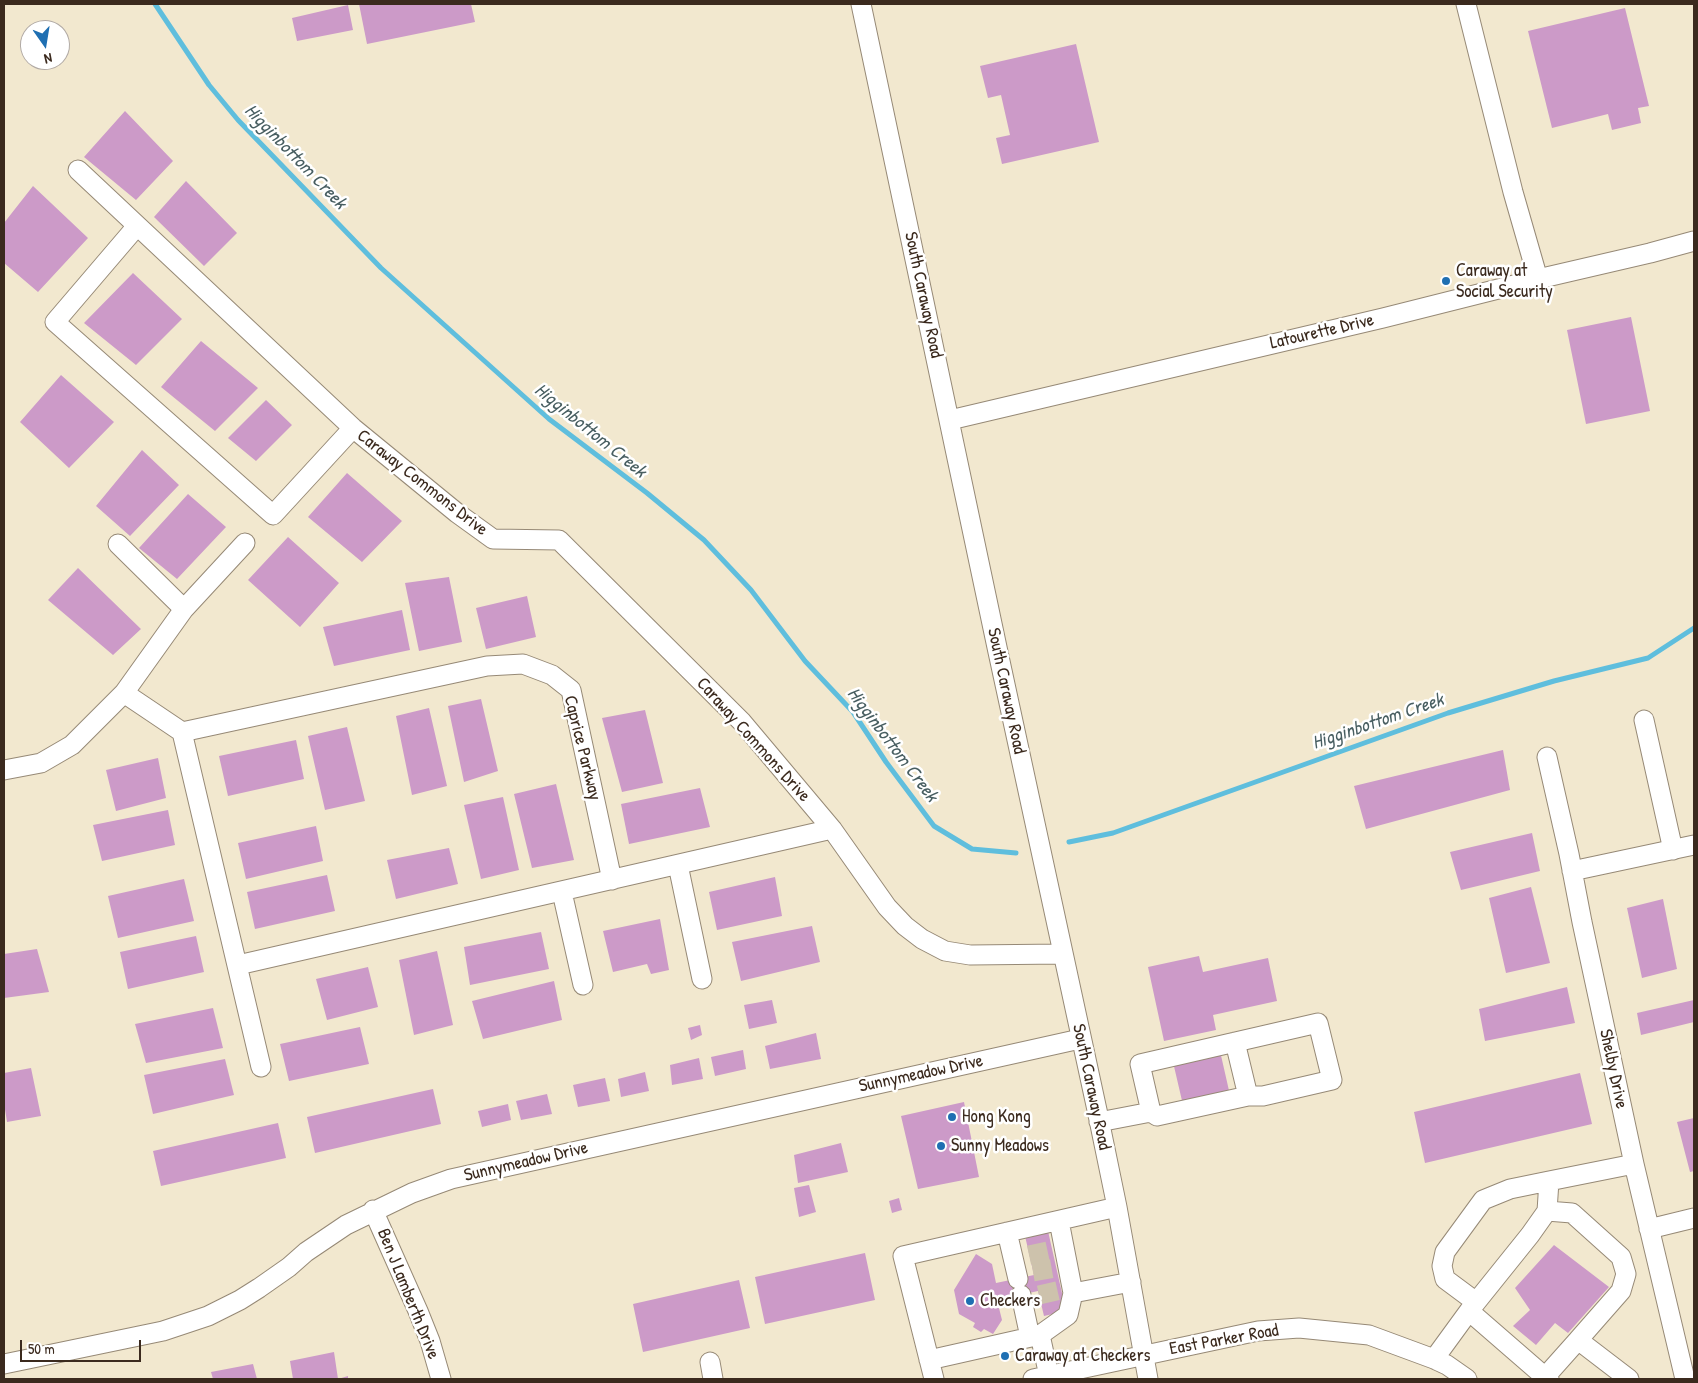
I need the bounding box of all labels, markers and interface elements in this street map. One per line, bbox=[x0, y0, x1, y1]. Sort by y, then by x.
north arrow bbox=[20, 20, 70, 70]
text: N bbox=[43, 49, 54, 69]
water label: Higginbottom Creek bbox=[239, 100, 351, 214]
street label: South Caraway Road bbox=[899, 230, 947, 360]
place label: Caraway at Social Security bbox=[1456, 260, 1553, 302]
marker: Caraway at Social Security bbox=[1440, 275, 1452, 287]
street label: Latourette Drive bbox=[1268, 310, 1376, 354]
water label: Higginbottom Creek bbox=[530, 379, 650, 483]
street label: Caraway Commons Drive bbox=[352, 425, 492, 541]
street label: South Caraway Road bbox=[982, 626, 1030, 756]
street label: Caraway Commons Drive bbox=[691, 673, 815, 807]
water label: Higginbottom Creek bbox=[842, 683, 942, 807]
water label: Higginbottom Creek bbox=[1309, 689, 1447, 755]
street label: Caprice Parkway bbox=[559, 693, 605, 803]
street label: South Caraway Road bbox=[1067, 1022, 1115, 1152]
street label: Shelby Drive bbox=[1594, 1027, 1632, 1111]
street label: Sunnymeadow Drive bbox=[857, 1050, 985, 1098]
place label: Hong Kong bbox=[962, 1106, 1031, 1128]
marker: Hong Kong bbox=[946, 1111, 958, 1123]
place label: Sunny Meadows bbox=[951, 1135, 1049, 1157]
street label: Sunnymeadow Drive bbox=[462, 1137, 590, 1187]
marker: Sunny Meadows bbox=[935, 1140, 947, 1152]
street label: Ben J Lamberth Drive bbox=[372, 1226, 444, 1362]
place label: Checkers bbox=[980, 1290, 1040, 1312]
marker: Checkers bbox=[964, 1295, 976, 1307]
street label: East Parker Road bbox=[1168, 1320, 1280, 1360]
scale bar bbox=[22, 1330, 144, 1362]
text: 50 m bbox=[28, 1338, 55, 1359]
place label: Caraway at Checkers bbox=[1015, 1345, 1151, 1367]
marker: Caraway at Checkers bbox=[999, 1350, 1011, 1362]

